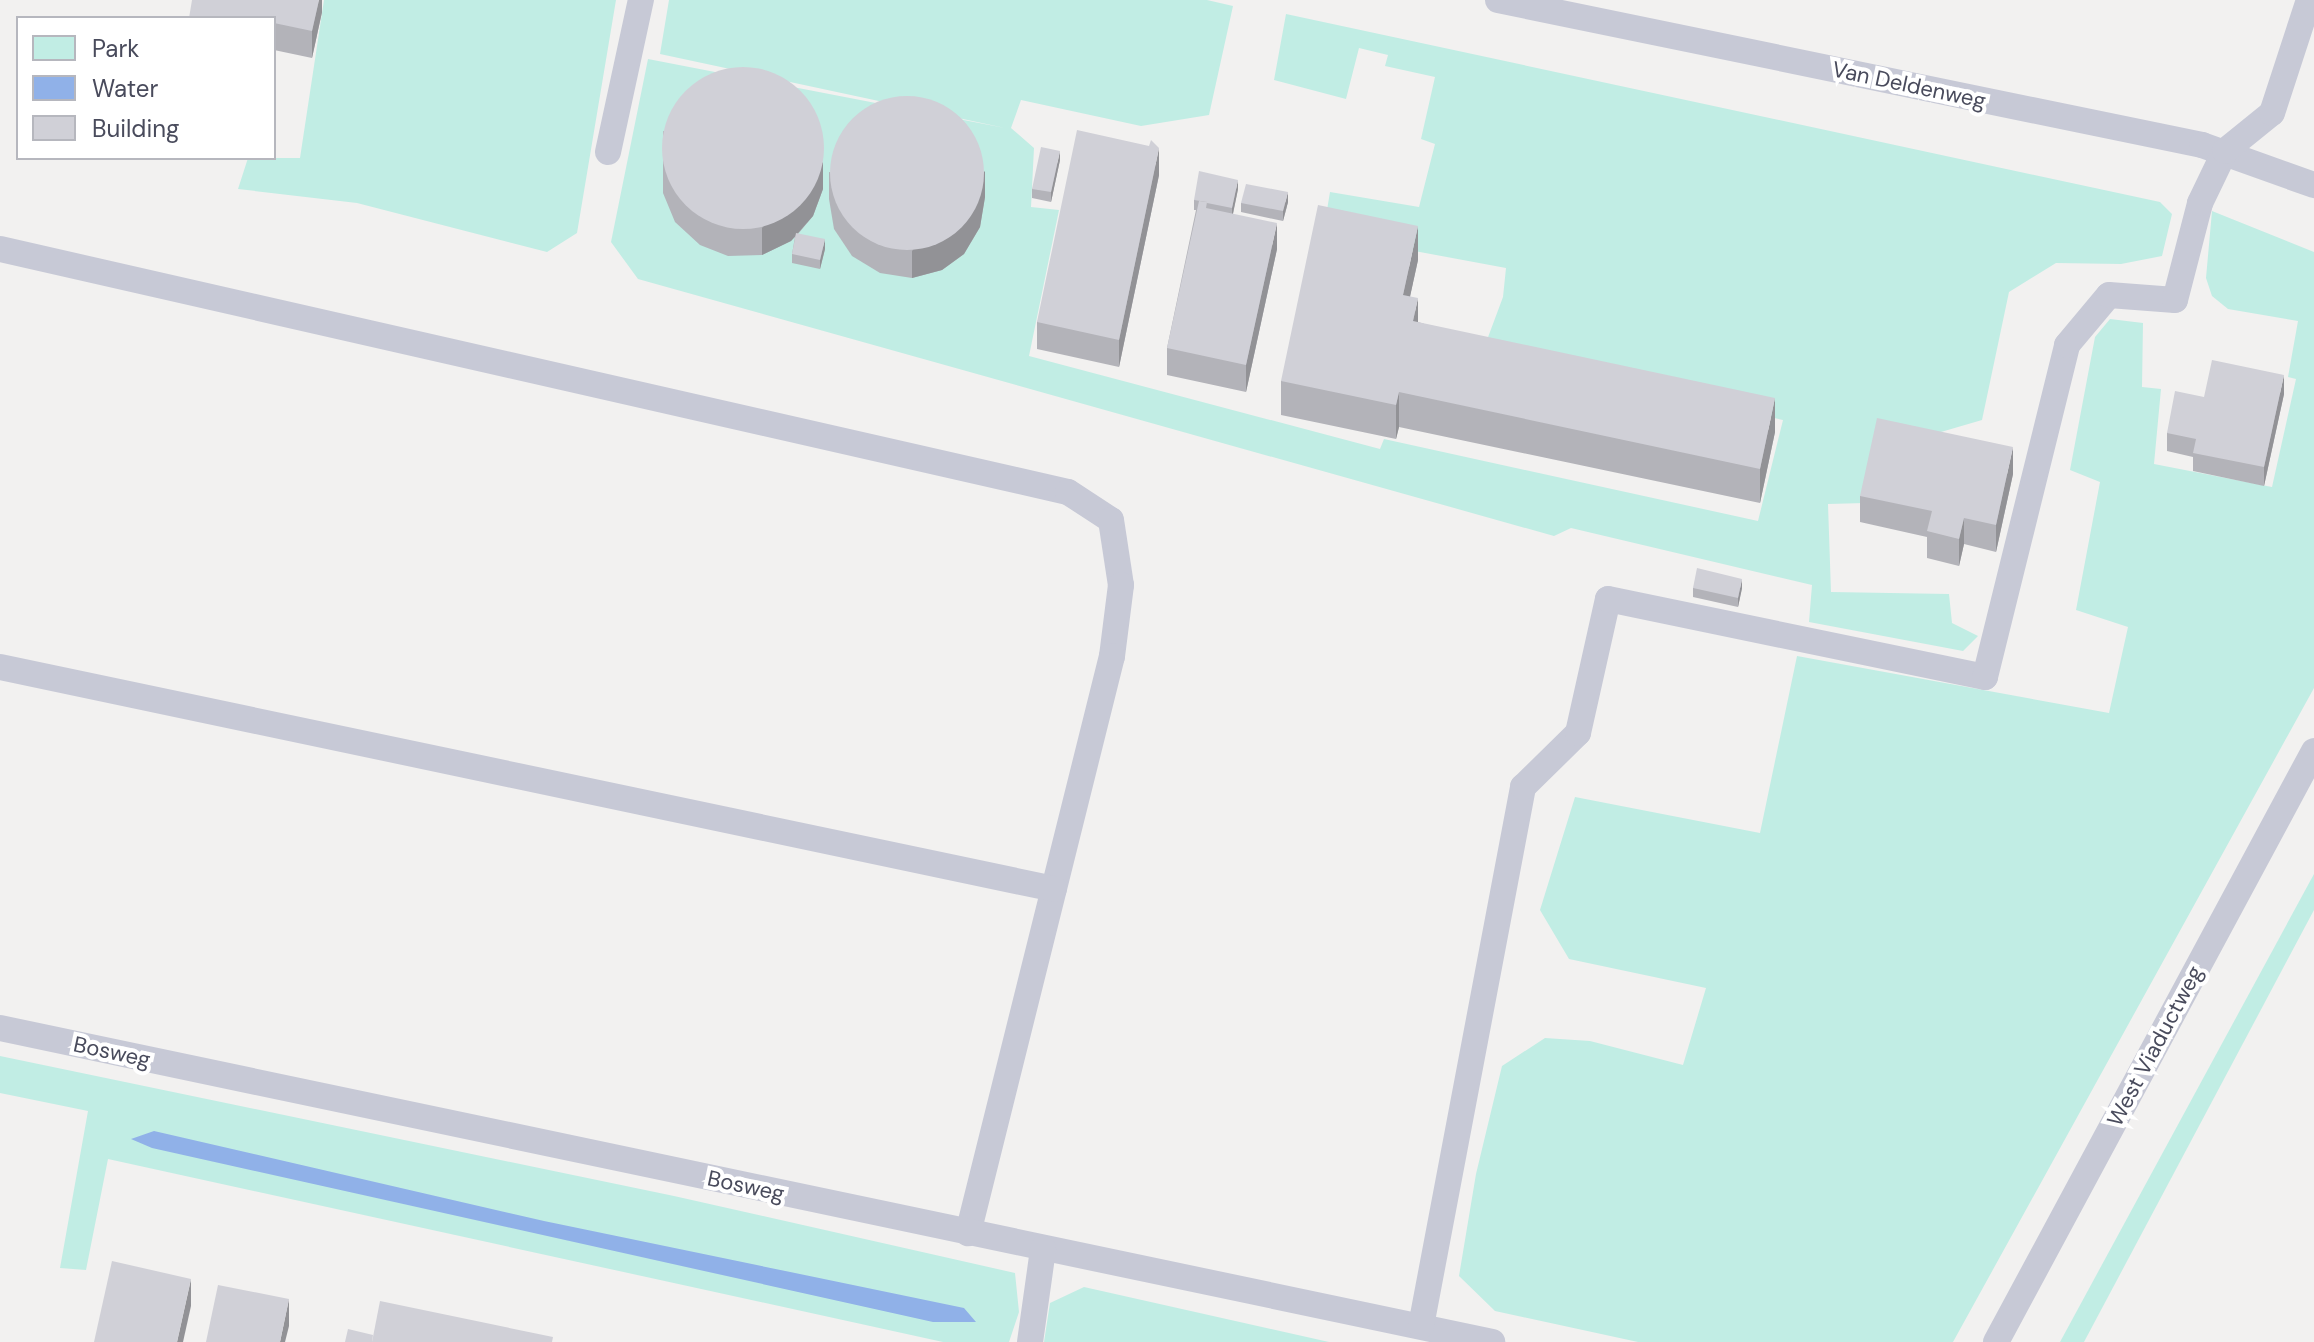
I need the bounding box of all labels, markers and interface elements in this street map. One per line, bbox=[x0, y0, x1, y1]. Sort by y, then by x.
legend bbox=[16, 16, 276, 160]
text: Park bbox=[92, 33, 139, 64]
street label: Van Deldenweg bbox=[1830, 56, 1988, 114]
text: Water bbox=[92, 73, 158, 104]
text: Building bbox=[92, 113, 179, 144]
street label: West Viaductweg bbox=[2102, 961, 2208, 1131]
street label: Bosweg bbox=[71, 1031, 153, 1073]
street label: Bosweg bbox=[705, 1165, 787, 1207]

